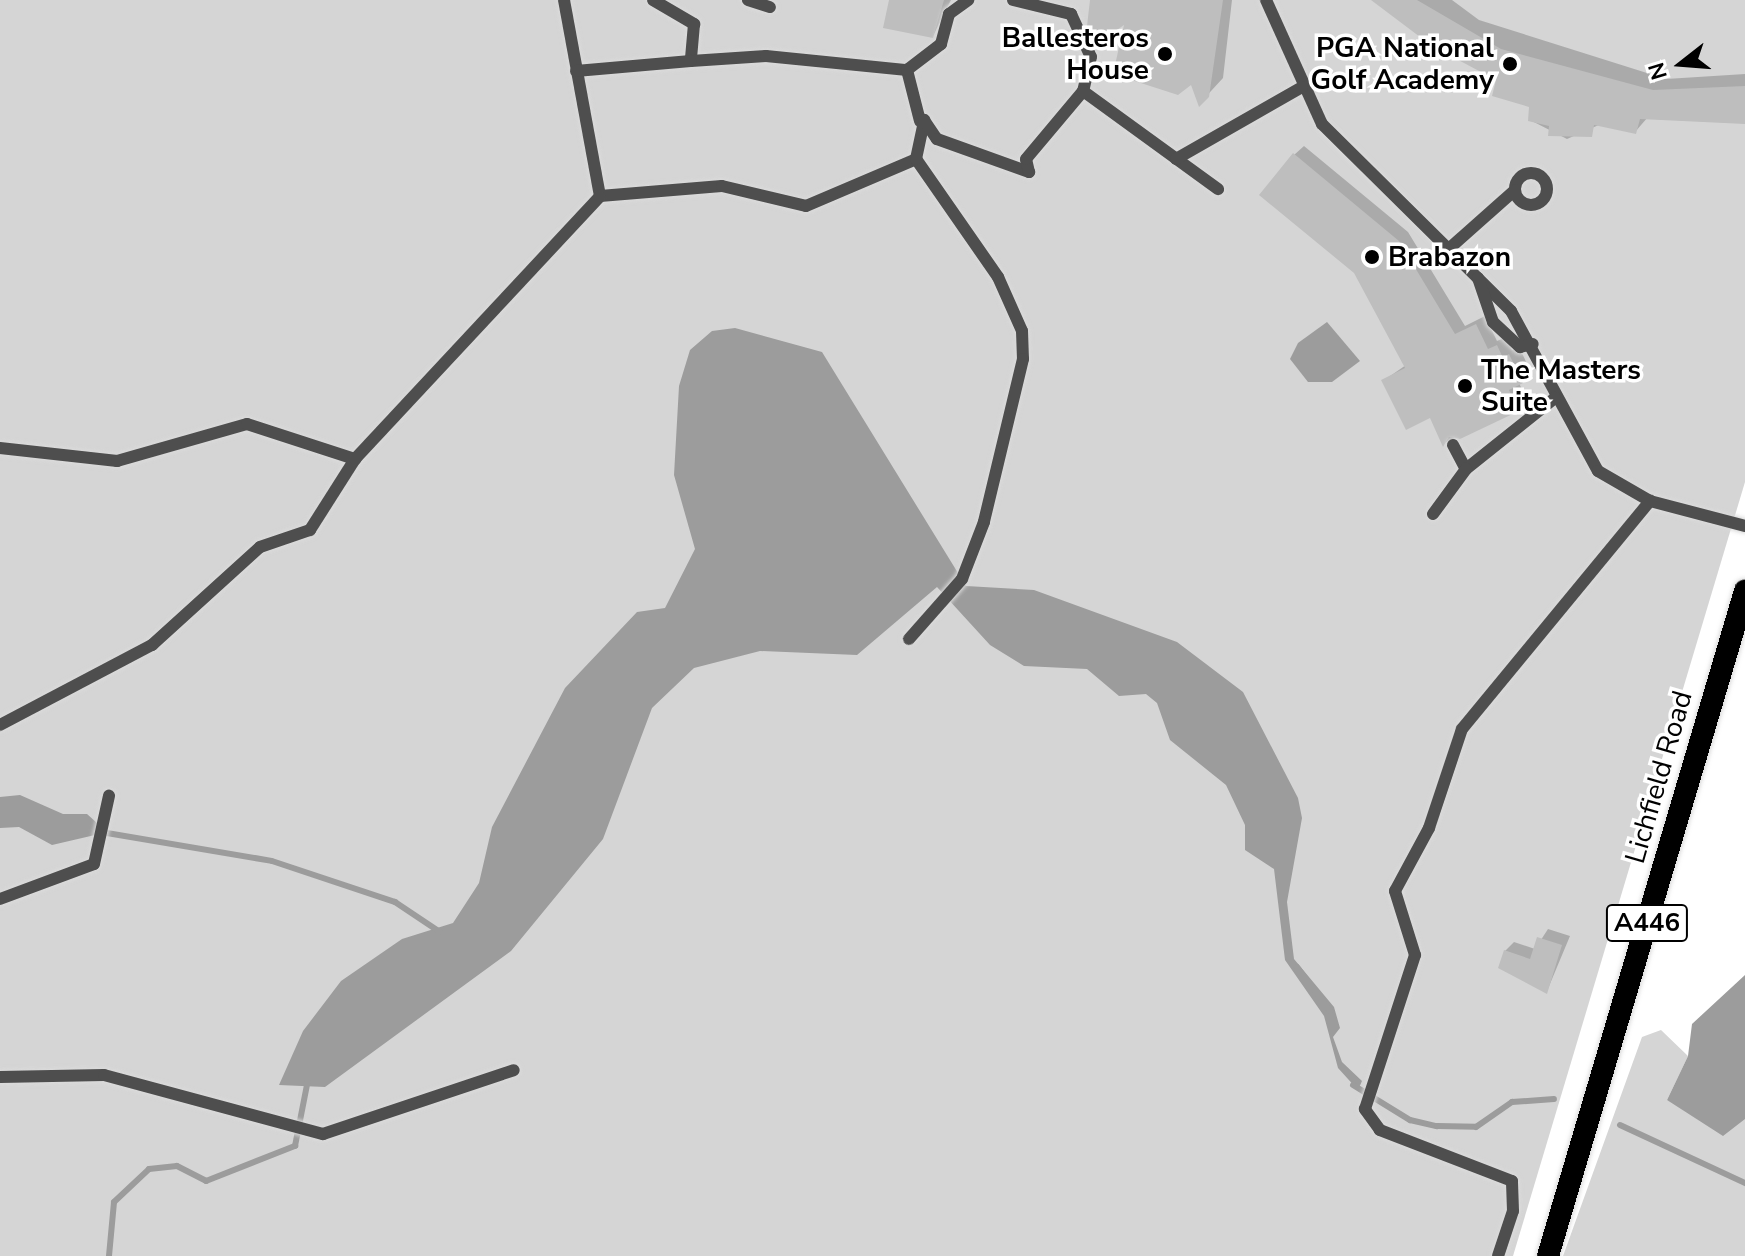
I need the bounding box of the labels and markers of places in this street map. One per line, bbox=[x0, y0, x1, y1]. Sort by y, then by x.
place label: Ballesteros House bbox=[1002, 21, 1149, 87]
place label: PGA National Golf Academy bbox=[1311, 31, 1494, 97]
marker: Ballesteros House bbox=[1156, 45, 1174, 63]
marker: PGA National Golf Academy bbox=[1501, 55, 1519, 73]
place label: Brabazon bbox=[1388, 240, 1511, 274]
marker: Brabazon bbox=[1363, 248, 1381, 266]
place label: The Masters Suite bbox=[1481, 353, 1641, 419]
marker: The Masters Suite bbox=[1456, 377, 1474, 395]

